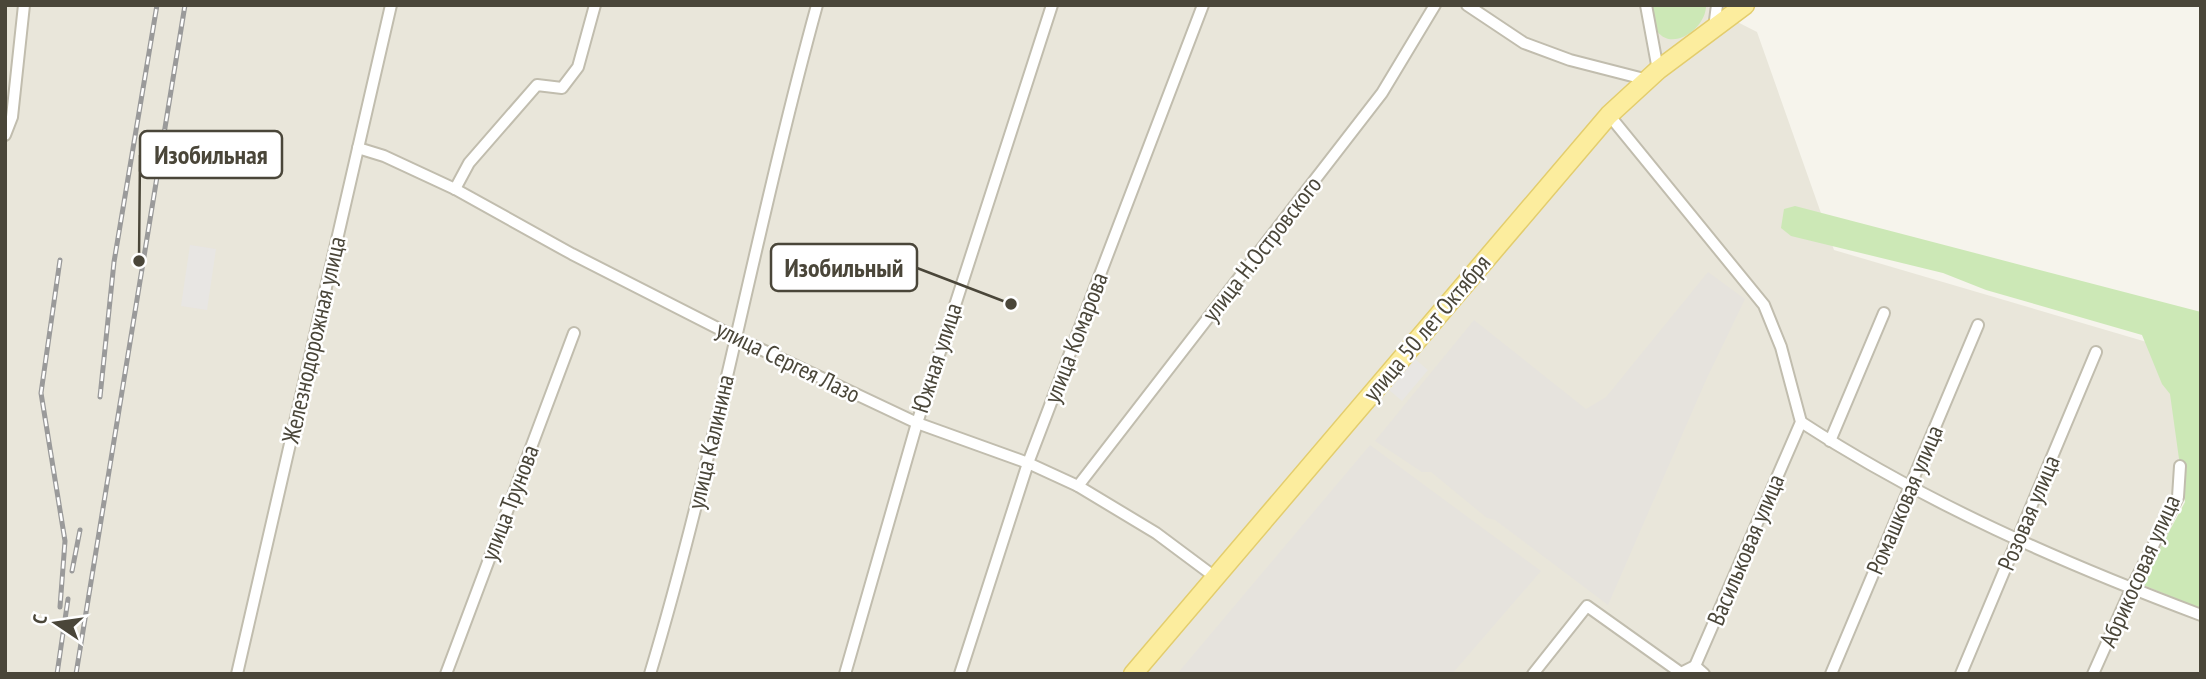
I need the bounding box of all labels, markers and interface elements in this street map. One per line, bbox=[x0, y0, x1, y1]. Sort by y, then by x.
callout: Изобильная bbox=[140, 131, 282, 178]
text: Изобильная bbox=[154, 138, 268, 171]
street label: улица Н.Островского bbox=[1195, 170, 1328, 328]
street label: Железнодорожная улица bbox=[274, 233, 352, 447]
callout: Изобильный bbox=[771, 244, 917, 291]
street label: улица 50 лет Октября bbox=[1356, 248, 1497, 408]
text: Изобильный bbox=[785, 251, 903, 284]
street label: улица Комарова bbox=[1036, 268, 1115, 408]
street label: Южная улица bbox=[904, 299, 969, 417]
street label: улица Сергея Лазо bbox=[711, 313, 865, 410]
street label: улица Калинина bbox=[680, 372, 741, 512]
street label: Ромашковая улица bbox=[1859, 421, 1950, 579]
street label: улица Трунова bbox=[473, 441, 546, 565]
street label: Розовая улица bbox=[1990, 451, 2067, 575]
street label: Васильковая улица bbox=[1700, 470, 1791, 630]
street label: Абрикосовая улица bbox=[2092, 490, 2187, 652]
north arrow bbox=[21, 588, 91, 658]
text: С bbox=[27, 612, 52, 626]

